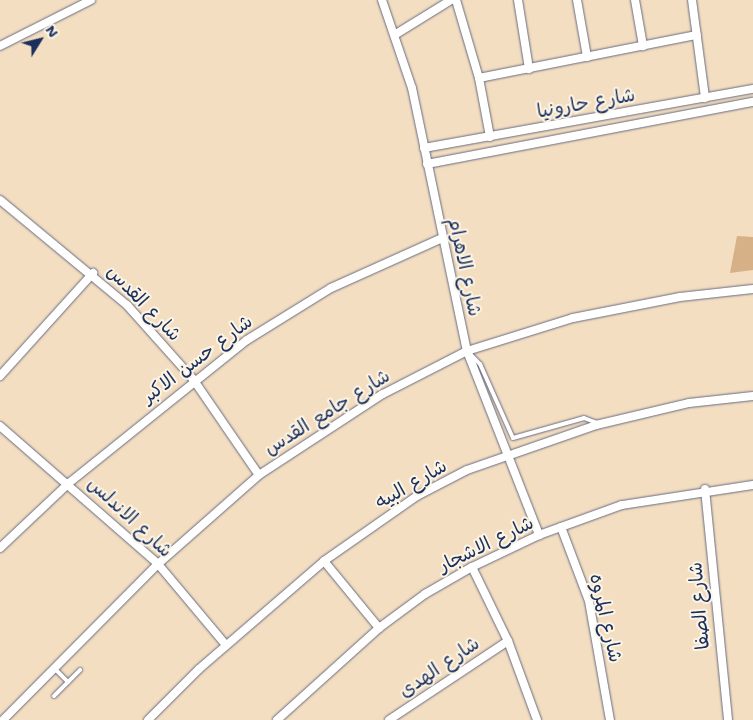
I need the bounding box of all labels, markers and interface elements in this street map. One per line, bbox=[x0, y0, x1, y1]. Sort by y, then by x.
north arrow bbox=[15, 15, 65, 65]
text: N bbox=[42, 21, 63, 41]
street label: شارع حارونيا bbox=[535, 83, 637, 123]
street label: شارع الاهرام bbox=[443, 216, 487, 318]
street label: شارع القدس bbox=[102, 260, 186, 346]
street label: شارع حسن الاكبر bbox=[137, 310, 257, 408]
street label: شارع جامع القدس bbox=[260, 364, 394, 460]
street label: شارع البيه bbox=[371, 454, 451, 514]
street label: شارع الاندلس bbox=[83, 472, 177, 562]
street label: شارع الاشجار bbox=[435, 511, 537, 577]
street label: شارع الصفا bbox=[684, 561, 714, 651]
street label: شارع المروه bbox=[585, 571, 627, 665]
street label: شارع الهدى bbox=[394, 632, 484, 702]

